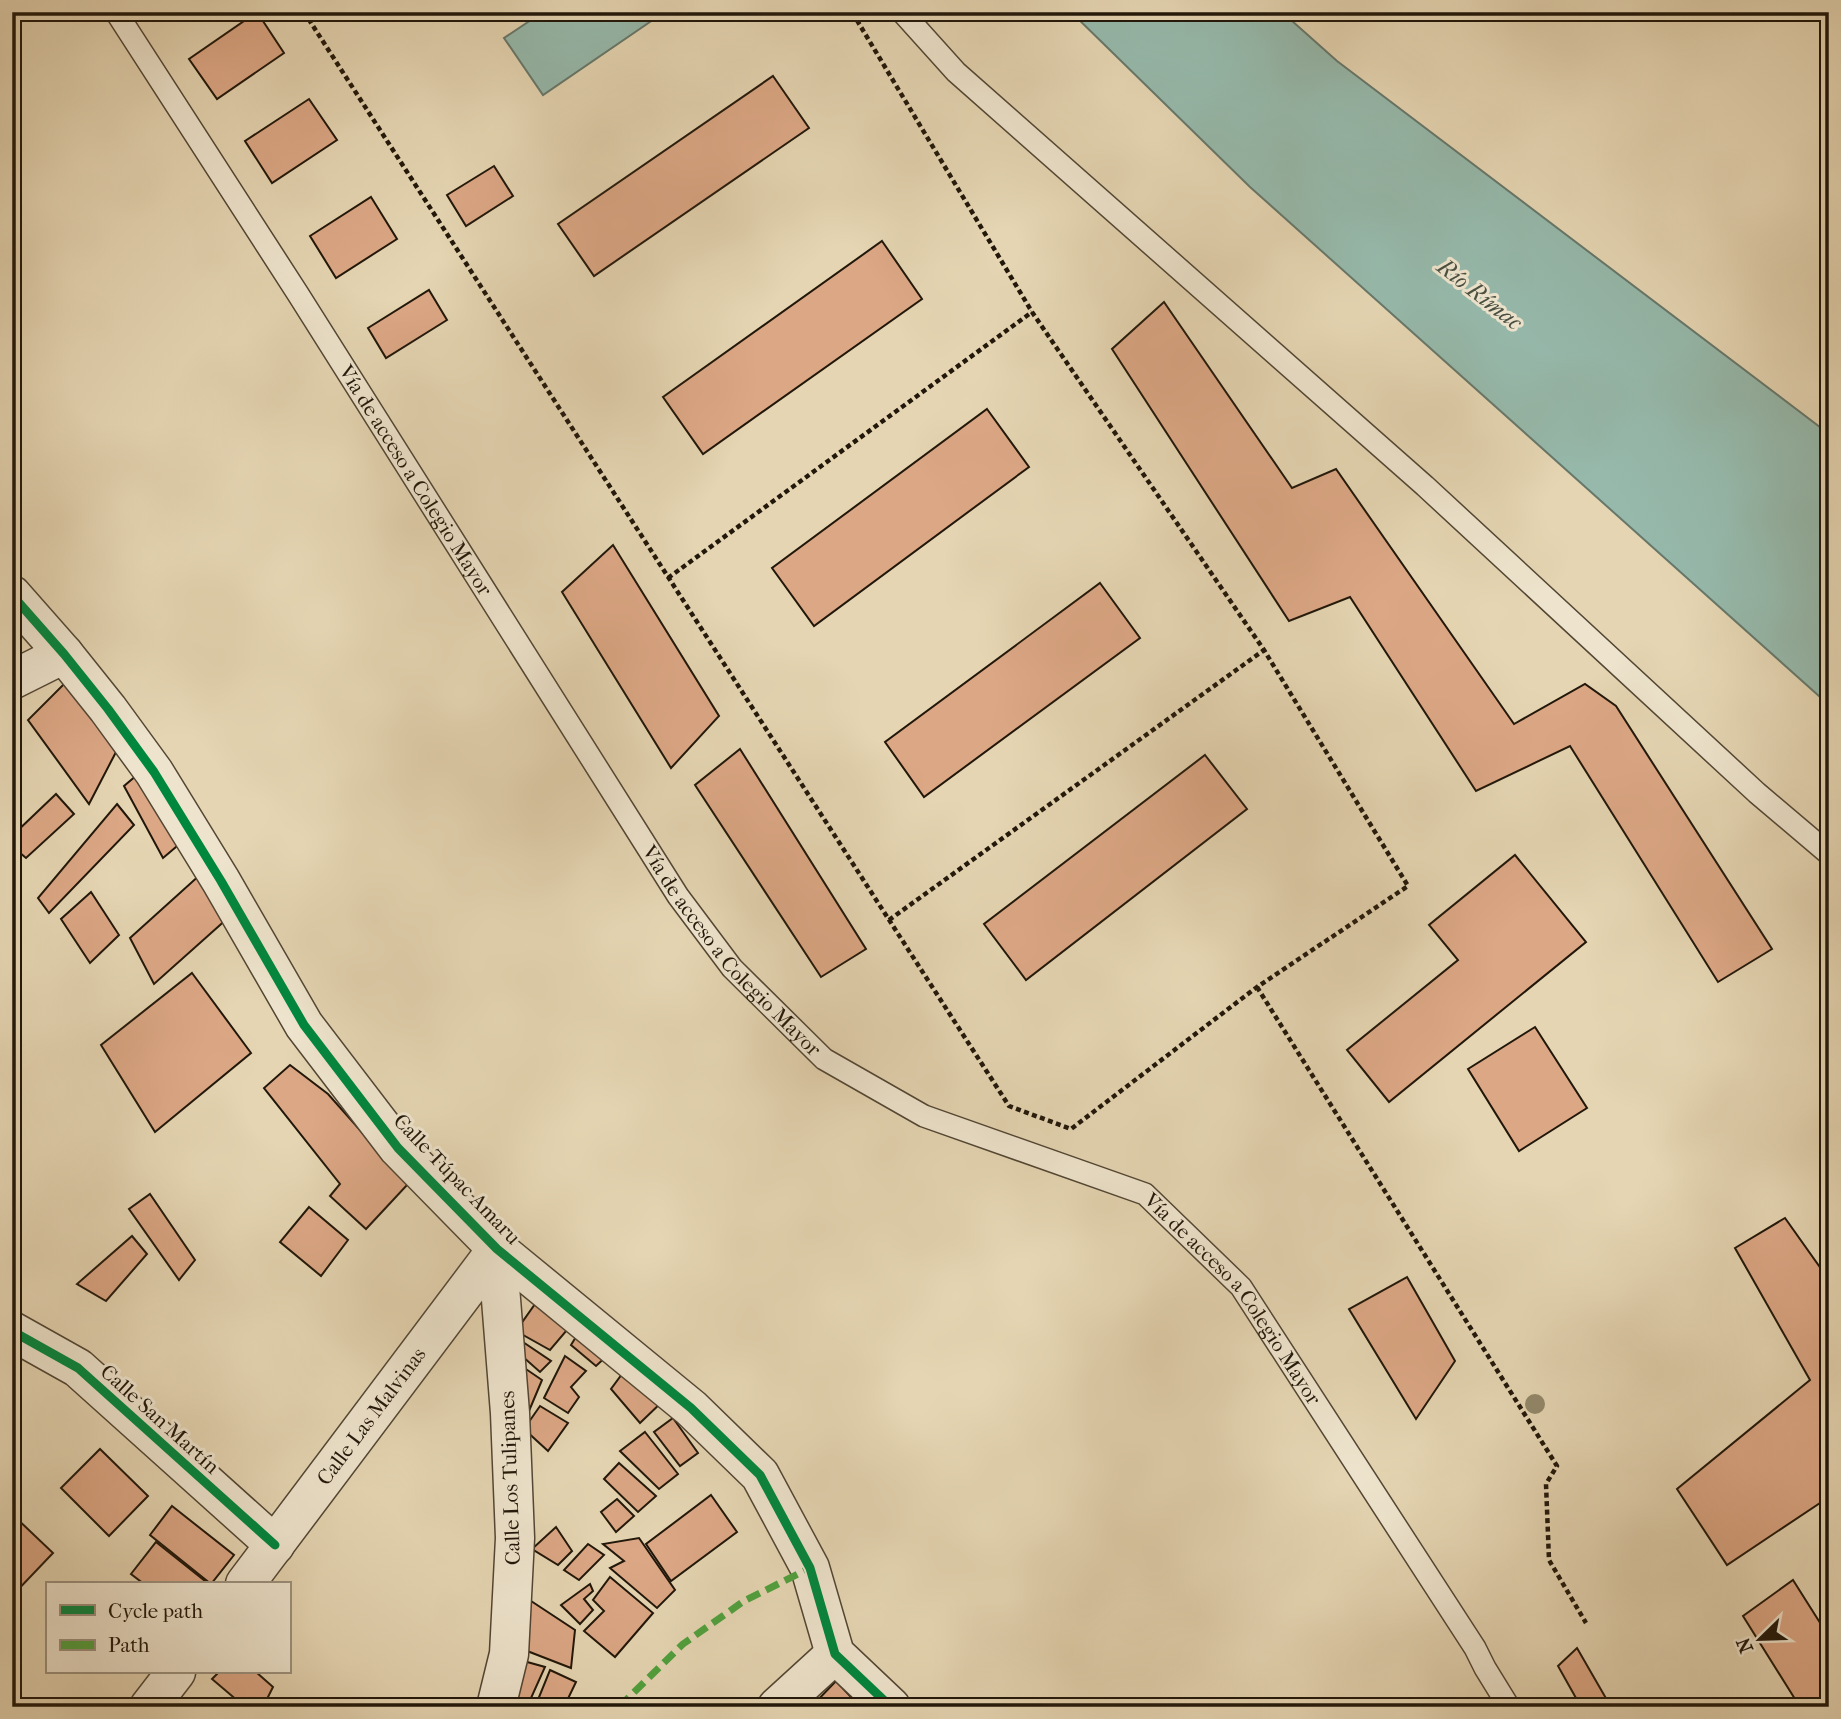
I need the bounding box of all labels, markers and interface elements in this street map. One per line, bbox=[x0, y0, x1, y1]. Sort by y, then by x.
water label: Río Rímac bbox=[1430, 252, 1528, 337]
street label: Vía de acceso a Colegio Mayor bbox=[333, 360, 497, 600]
street label: Vía de acceso a Colegio Mayor bbox=[637, 840, 826, 1061]
street label: Calle Túpac Amaru bbox=[389, 1109, 526, 1249]
street label: Vía de acceso a Colegio Mayor bbox=[1139, 1187, 1326, 1409]
street label: Calle Las Malvinas bbox=[312, 1342, 431, 1490]
street label: Calle San Martín bbox=[96, 1359, 224, 1479]
street label: Calle Los Tulipanes bbox=[495, 1390, 525, 1566]
legend bbox=[46, 1582, 290, 1674]
text: Cycle path bbox=[108, 1599, 203, 1623]
north arrow bbox=[1726, 1604, 1796, 1674]
text: Path bbox=[108, 1633, 150, 1657]
text: N bbox=[1732, 1634, 1758, 1656]

